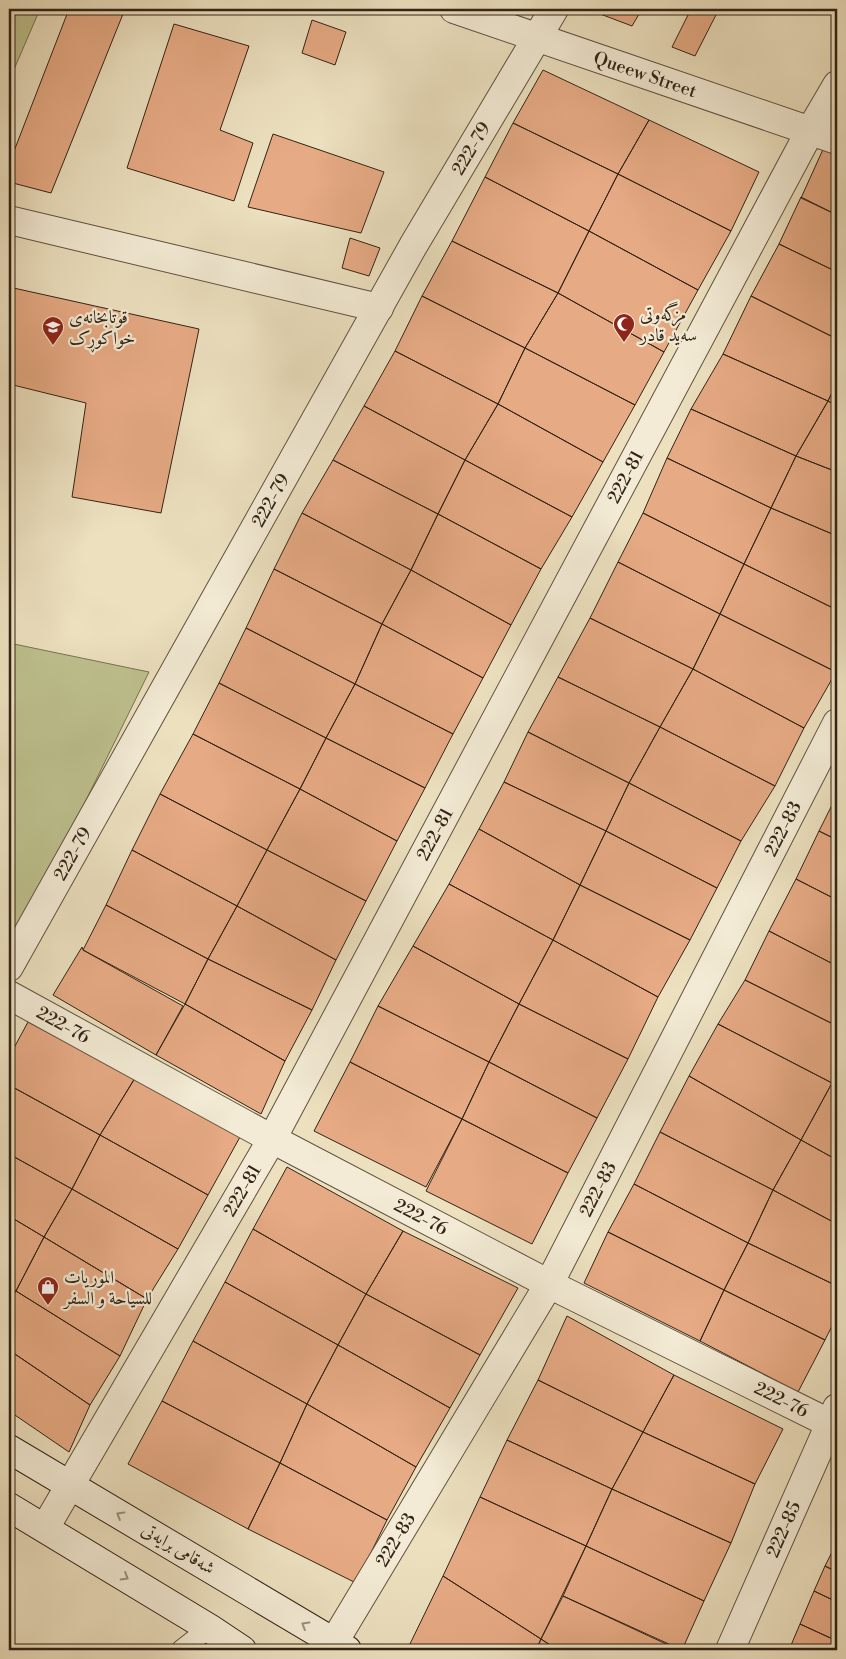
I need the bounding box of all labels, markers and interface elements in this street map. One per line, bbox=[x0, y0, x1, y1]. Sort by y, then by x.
street label: Queew Street bbox=[591, 46, 700, 103]
street label: 222-79 bbox=[446, 118, 496, 179]
place label: مزگەوتی سەید قادر bbox=[638, 301, 697, 347]
place label: قوتابخانەی خواکوڕک bbox=[69, 306, 135, 353]
mosque icon: مزگەوتی سەید قادر bbox=[612, 312, 636, 343]
school or university icon: قوتابخانەی خواکوڕک bbox=[41, 315, 65, 346]
street label: 222-81 bbox=[602, 446, 649, 507]
street label: 222-79 bbox=[246, 469, 295, 531]
street label: 222-83 bbox=[759, 797, 806, 860]
street label: 222-81 bbox=[411, 804, 458, 864]
street label: 222-79 bbox=[48, 823, 97, 884]
street label: 222-76 bbox=[33, 1001, 94, 1049]
street label: 222-83 bbox=[574, 1158, 621, 1220]
street label: 222-81 bbox=[218, 1160, 266, 1220]
street label: 222-76 bbox=[390, 1194, 452, 1241]
place label: الموريات للسياحة و السفر bbox=[62, 1266, 152, 1310]
shop icon: الموريات للسياحة و السفر bbox=[36, 1275, 60, 1306]
street label: 222-76 bbox=[751, 1376, 812, 1422]
street label: 222-85 bbox=[761, 1498, 806, 1561]
street label: 222-83 bbox=[370, 1508, 421, 1571]
one-way arrow bbox=[117, 1512, 126, 1522]
street label: شەقامی برایەتی bbox=[137, 1518, 219, 1580]
one-way arrow bbox=[120, 1571, 129, 1581]
one-way arrow bbox=[302, 1622, 311, 1632]

